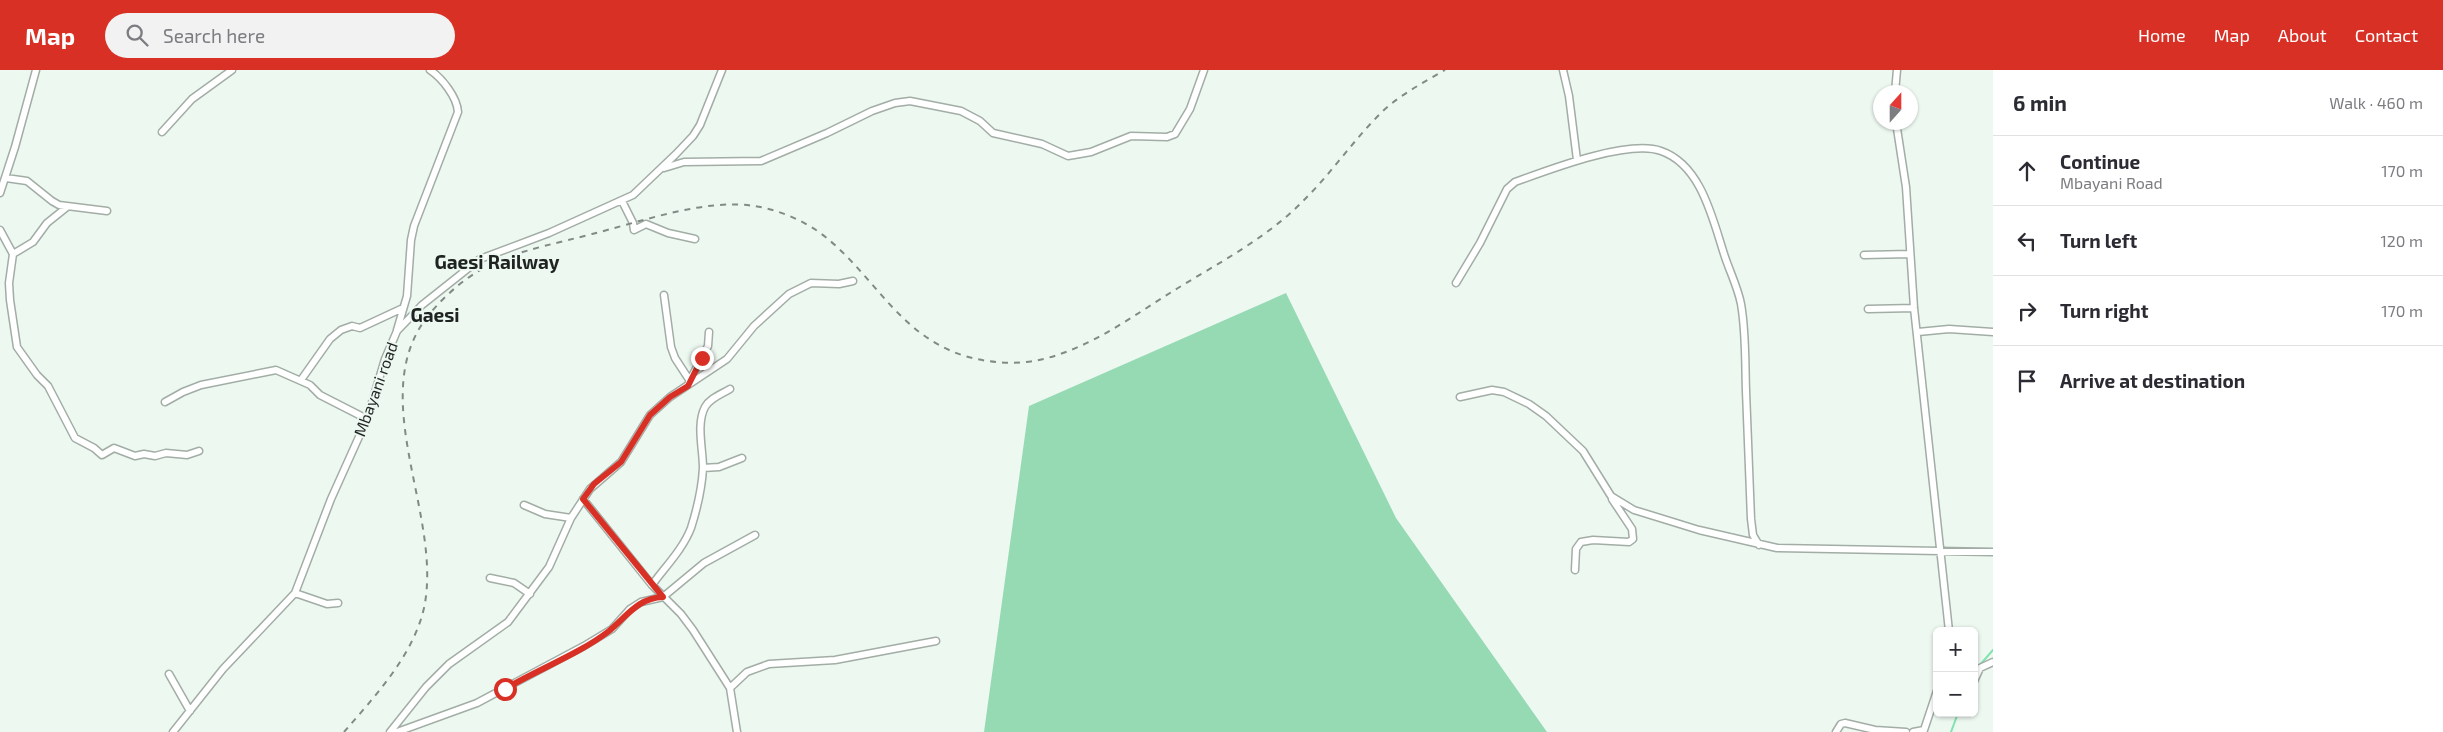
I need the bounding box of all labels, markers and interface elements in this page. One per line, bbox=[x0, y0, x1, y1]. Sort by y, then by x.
search box bbox=[105, 13, 455, 58]
text: Map bbox=[25, 21, 75, 50]
icon: search bbox=[123, 21, 151, 49]
text: Search here bbox=[163, 24, 265, 47]
text: Home bbox=[2138, 24, 2186, 46]
text: Map bbox=[2214, 24, 2250, 46]
text: About bbox=[2278, 24, 2327, 46]
text: Contact bbox=[2355, 24, 2418, 46]
north arrow bbox=[1873, 85, 1918, 130]
text: 6 min bbox=[2013, 90, 2067, 115]
text: Walk · 460 m bbox=[2329, 93, 2423, 112]
text: Continue bbox=[2060, 150, 2140, 173]
icon: ahead bbox=[2013, 157, 2041, 185]
text: 170 m bbox=[2381, 161, 2423, 180]
text: Mbayani Road bbox=[2060, 173, 2163, 192]
icon: left bbox=[2013, 227, 2041, 255]
text: Turn left bbox=[2060, 229, 2137, 252]
text: 120 m bbox=[2380, 231, 2423, 250]
district label: Gaesi Railway bbox=[434, 250, 560, 274]
icon: right bbox=[2013, 297, 2041, 325]
text: Turn right bbox=[2060, 299, 2148, 322]
text: 170 m bbox=[2381, 301, 2423, 320]
district label: Gaesi bbox=[410, 303, 460, 326]
street label: Mbayani road bbox=[349, 339, 401, 439]
route end bbox=[691, 347, 714, 370]
icon: arrive bbox=[2013, 367, 2041, 395]
text: Arrive at destination bbox=[2060, 369, 2245, 392]
map controls bbox=[1933, 627, 1978, 717]
button: + bbox=[1933, 627, 1978, 672]
button: − bbox=[1933, 672, 1978, 717]
route start bbox=[494, 678, 517, 701]

